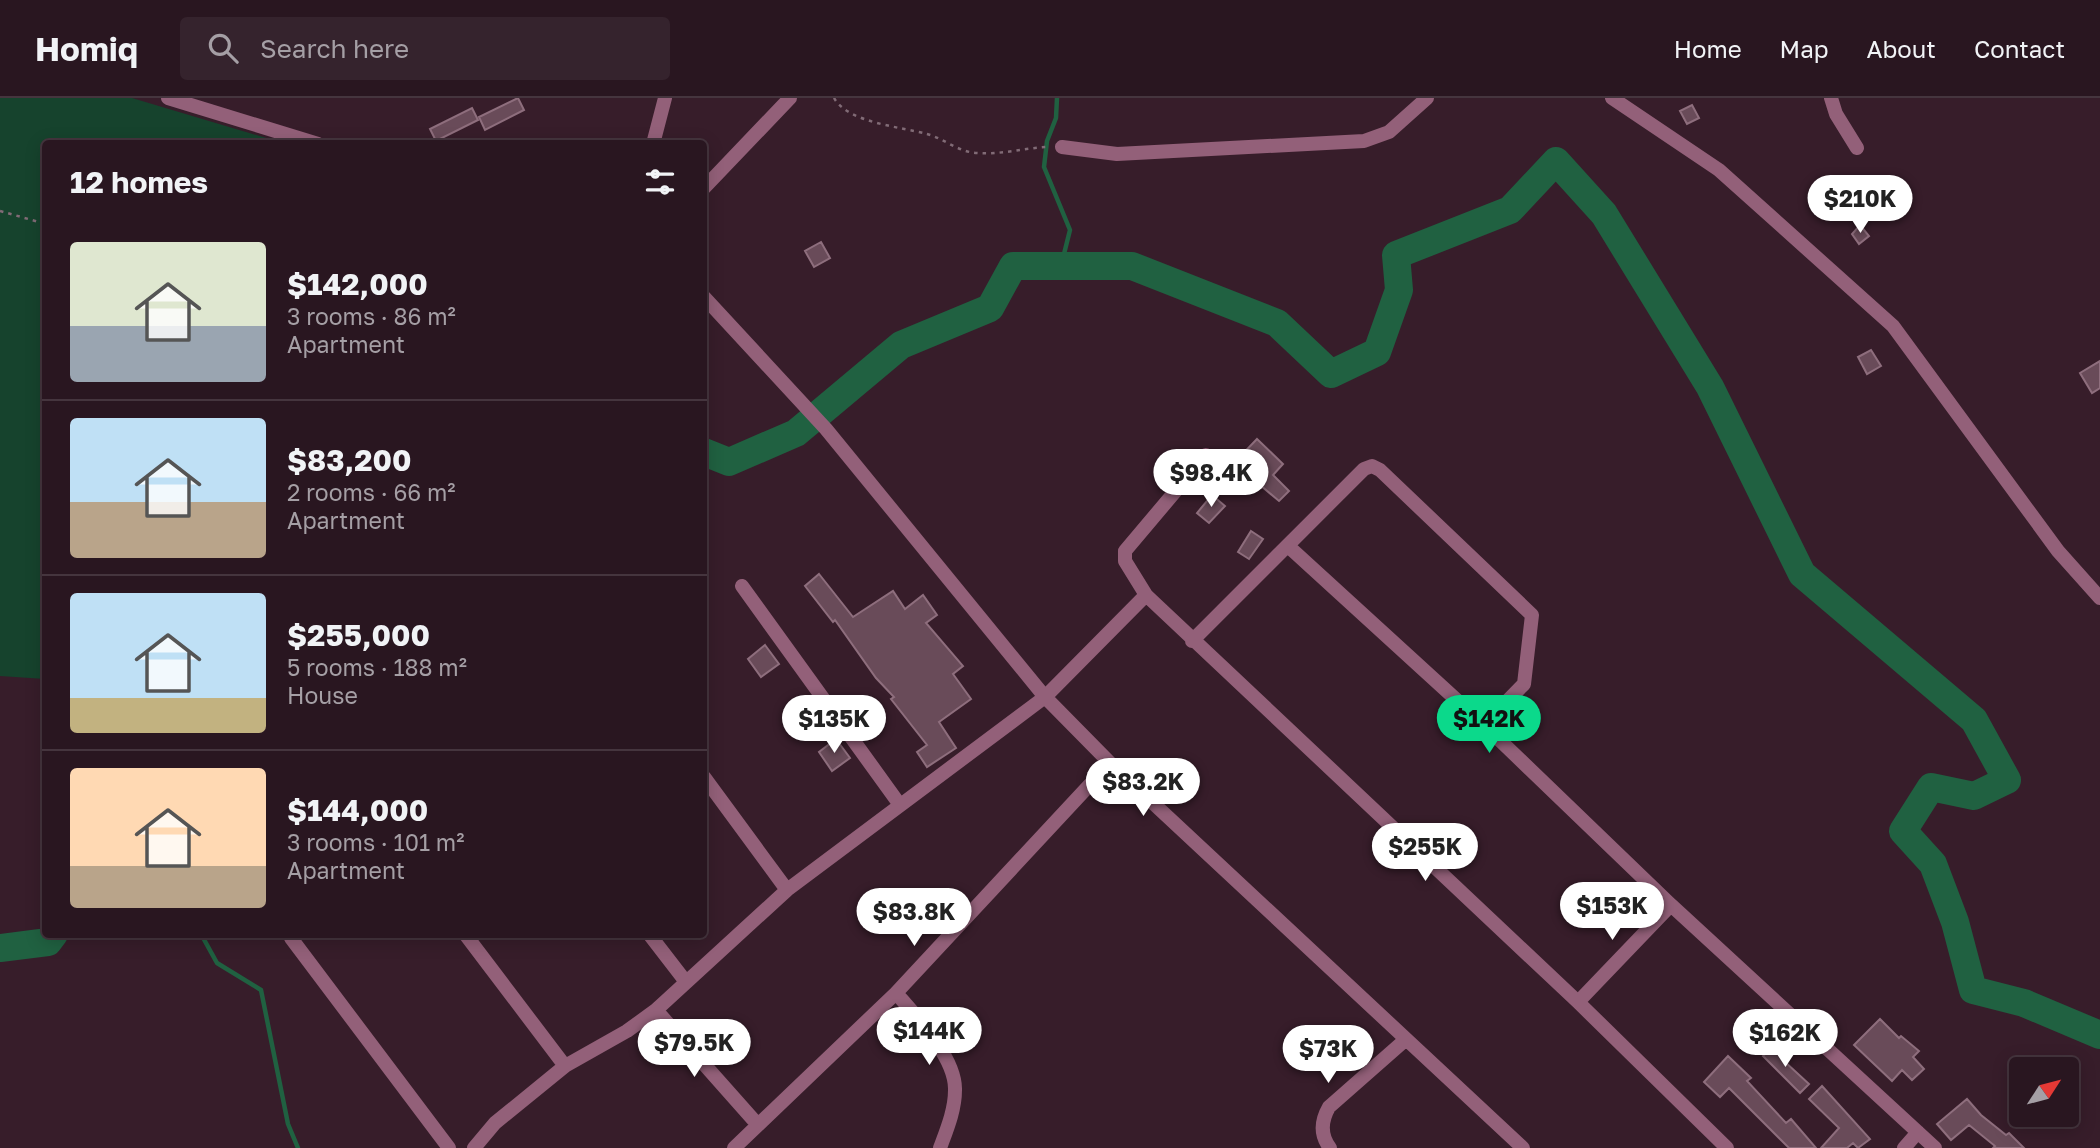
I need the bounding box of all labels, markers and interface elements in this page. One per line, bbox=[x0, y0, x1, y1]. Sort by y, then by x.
search box bbox=[180, 17, 670, 80]
text: Homiq bbox=[35, 29, 138, 68]
icon: search bbox=[204, 29, 242, 67]
text: Search here bbox=[260, 33, 409, 64]
text: Home bbox=[1674, 34, 1742, 63]
text: Map bbox=[1780, 34, 1829, 63]
text: About bbox=[1867, 34, 1936, 63]
text: Contact bbox=[1974, 34, 2065, 63]
icon: filters bbox=[641, 163, 679, 201]
text: 12 homes bbox=[70, 164, 208, 200]
pin: $210K bbox=[1811, 176, 1909, 235]
text: $210K bbox=[1824, 184, 1896, 212]
text: $142,000 bbox=[287, 266, 428, 302]
icon: home bbox=[126, 270, 210, 354]
text: 3 rooms · 86 m² bbox=[287, 302, 456, 330]
text: Apartment bbox=[287, 330, 405, 358]
text: $83,200 bbox=[287, 442, 412, 478]
icon: home bbox=[126, 446, 210, 530]
pin: $98.4K bbox=[1154, 450, 1268, 509]
text: $98.4K bbox=[1169, 458, 1253, 486]
text: 2 rooms · 66 m² bbox=[287, 478, 456, 506]
text: Apartment bbox=[287, 506, 405, 534]
text: $255,000 bbox=[287, 617, 430, 653]
icon: home bbox=[126, 621, 210, 705]
text: 5 rooms · 188 m² bbox=[287, 653, 467, 681]
text: House bbox=[287, 681, 358, 709]
pin: $135K bbox=[785, 696, 883, 755]
pin: $142K bbox=[1440, 696, 1538, 755]
text: $135K bbox=[798, 704, 870, 732]
text: $142K bbox=[1453, 704, 1525, 732]
pin: $83.2K bbox=[1086, 758, 1200, 818]
text: $83.2K bbox=[1102, 767, 1184, 795]
text: $144,000 bbox=[287, 792, 428, 828]
icon: home bbox=[126, 796, 210, 880]
pin: $255K bbox=[1376, 824, 1474, 883]
text: 3 rooms · 101 m² bbox=[287, 828, 464, 856]
text: $255K bbox=[1388, 832, 1462, 860]
text: Apartment bbox=[287, 856, 405, 884]
pin: $153K bbox=[1563, 882, 1661, 942]
pin: $83.8K bbox=[857, 888, 971, 948]
text: $153K bbox=[1576, 891, 1648, 919]
text: $83.8K bbox=[873, 897, 955, 925]
pin: $144K bbox=[880, 1007, 978, 1067]
pin: $162K bbox=[1736, 1010, 1834, 1069]
text: $144K bbox=[893, 1016, 965, 1044]
text: $162K bbox=[1749, 1018, 1821, 1046]
pin: $79.5K bbox=[637, 1020, 751, 1079]
pin: $73K bbox=[1287, 1026, 1369, 1085]
text: $79.5K bbox=[654, 1028, 734, 1056]
text: $73K bbox=[1299, 1034, 1357, 1062]
north arrow bbox=[2009, 1057, 2079, 1127]
map controls bbox=[2009, 1057, 2079, 1127]

